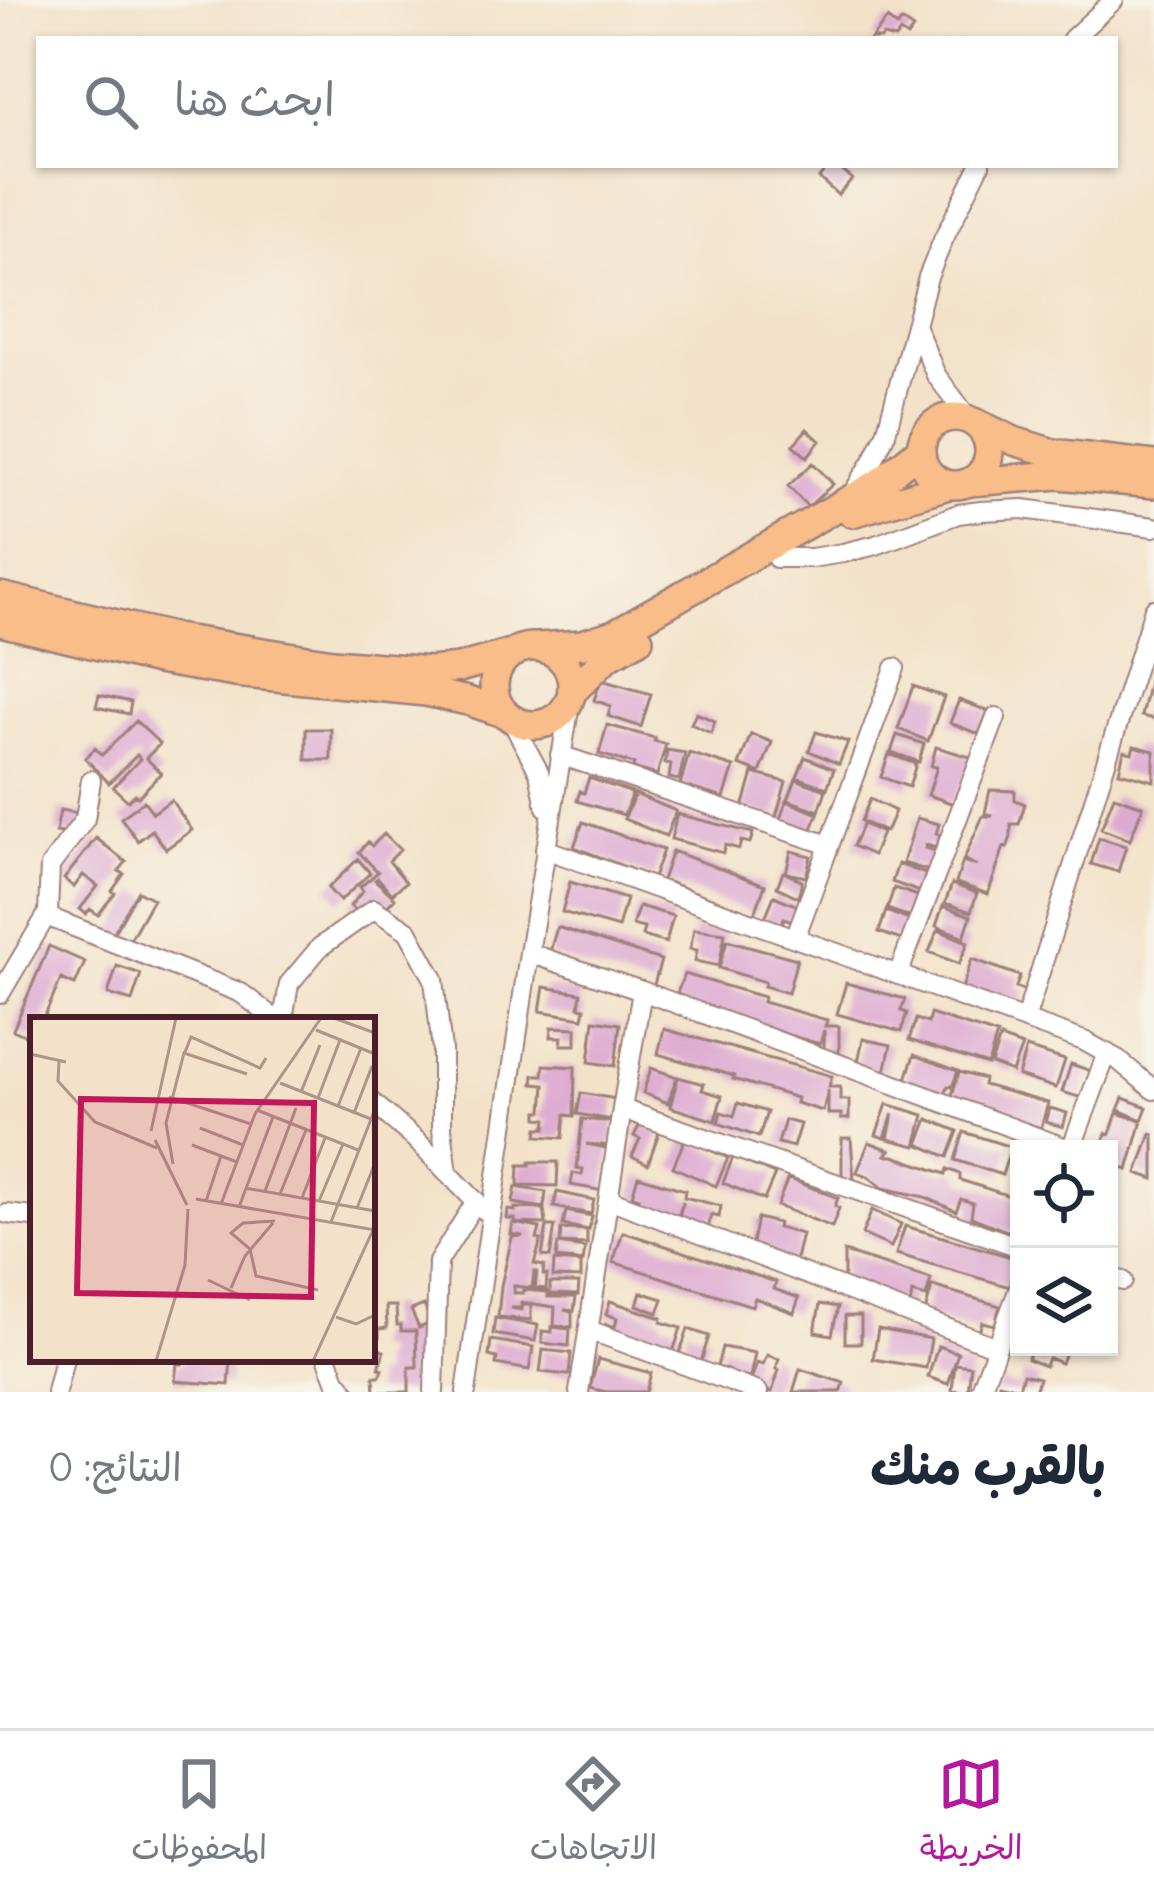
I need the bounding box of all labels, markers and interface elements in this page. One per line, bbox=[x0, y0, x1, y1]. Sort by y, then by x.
search box bbox=[36, 36, 1118, 168]
icon: search bbox=[78, 69, 144, 135]
text: ابحث هنا bbox=[174, 71, 335, 127]
inset map bbox=[30, 1017, 375, 1362]
map controls bbox=[1010, 1140, 1118, 1356]
button: locate bbox=[1010, 1140, 1118, 1248]
button: layers bbox=[1010, 1248, 1118, 1356]
text: بالقرب منك bbox=[870, 1434, 1106, 1498]
text: النتائج: 0 bbox=[48, 1443, 182, 1492]
tab: المحفوظات bbox=[131, 1751, 267, 1877]
tab: الاتجاهات bbox=[530, 1751, 657, 1877]
tab: الخريطة bbox=[920, 1751, 1023, 1877]

